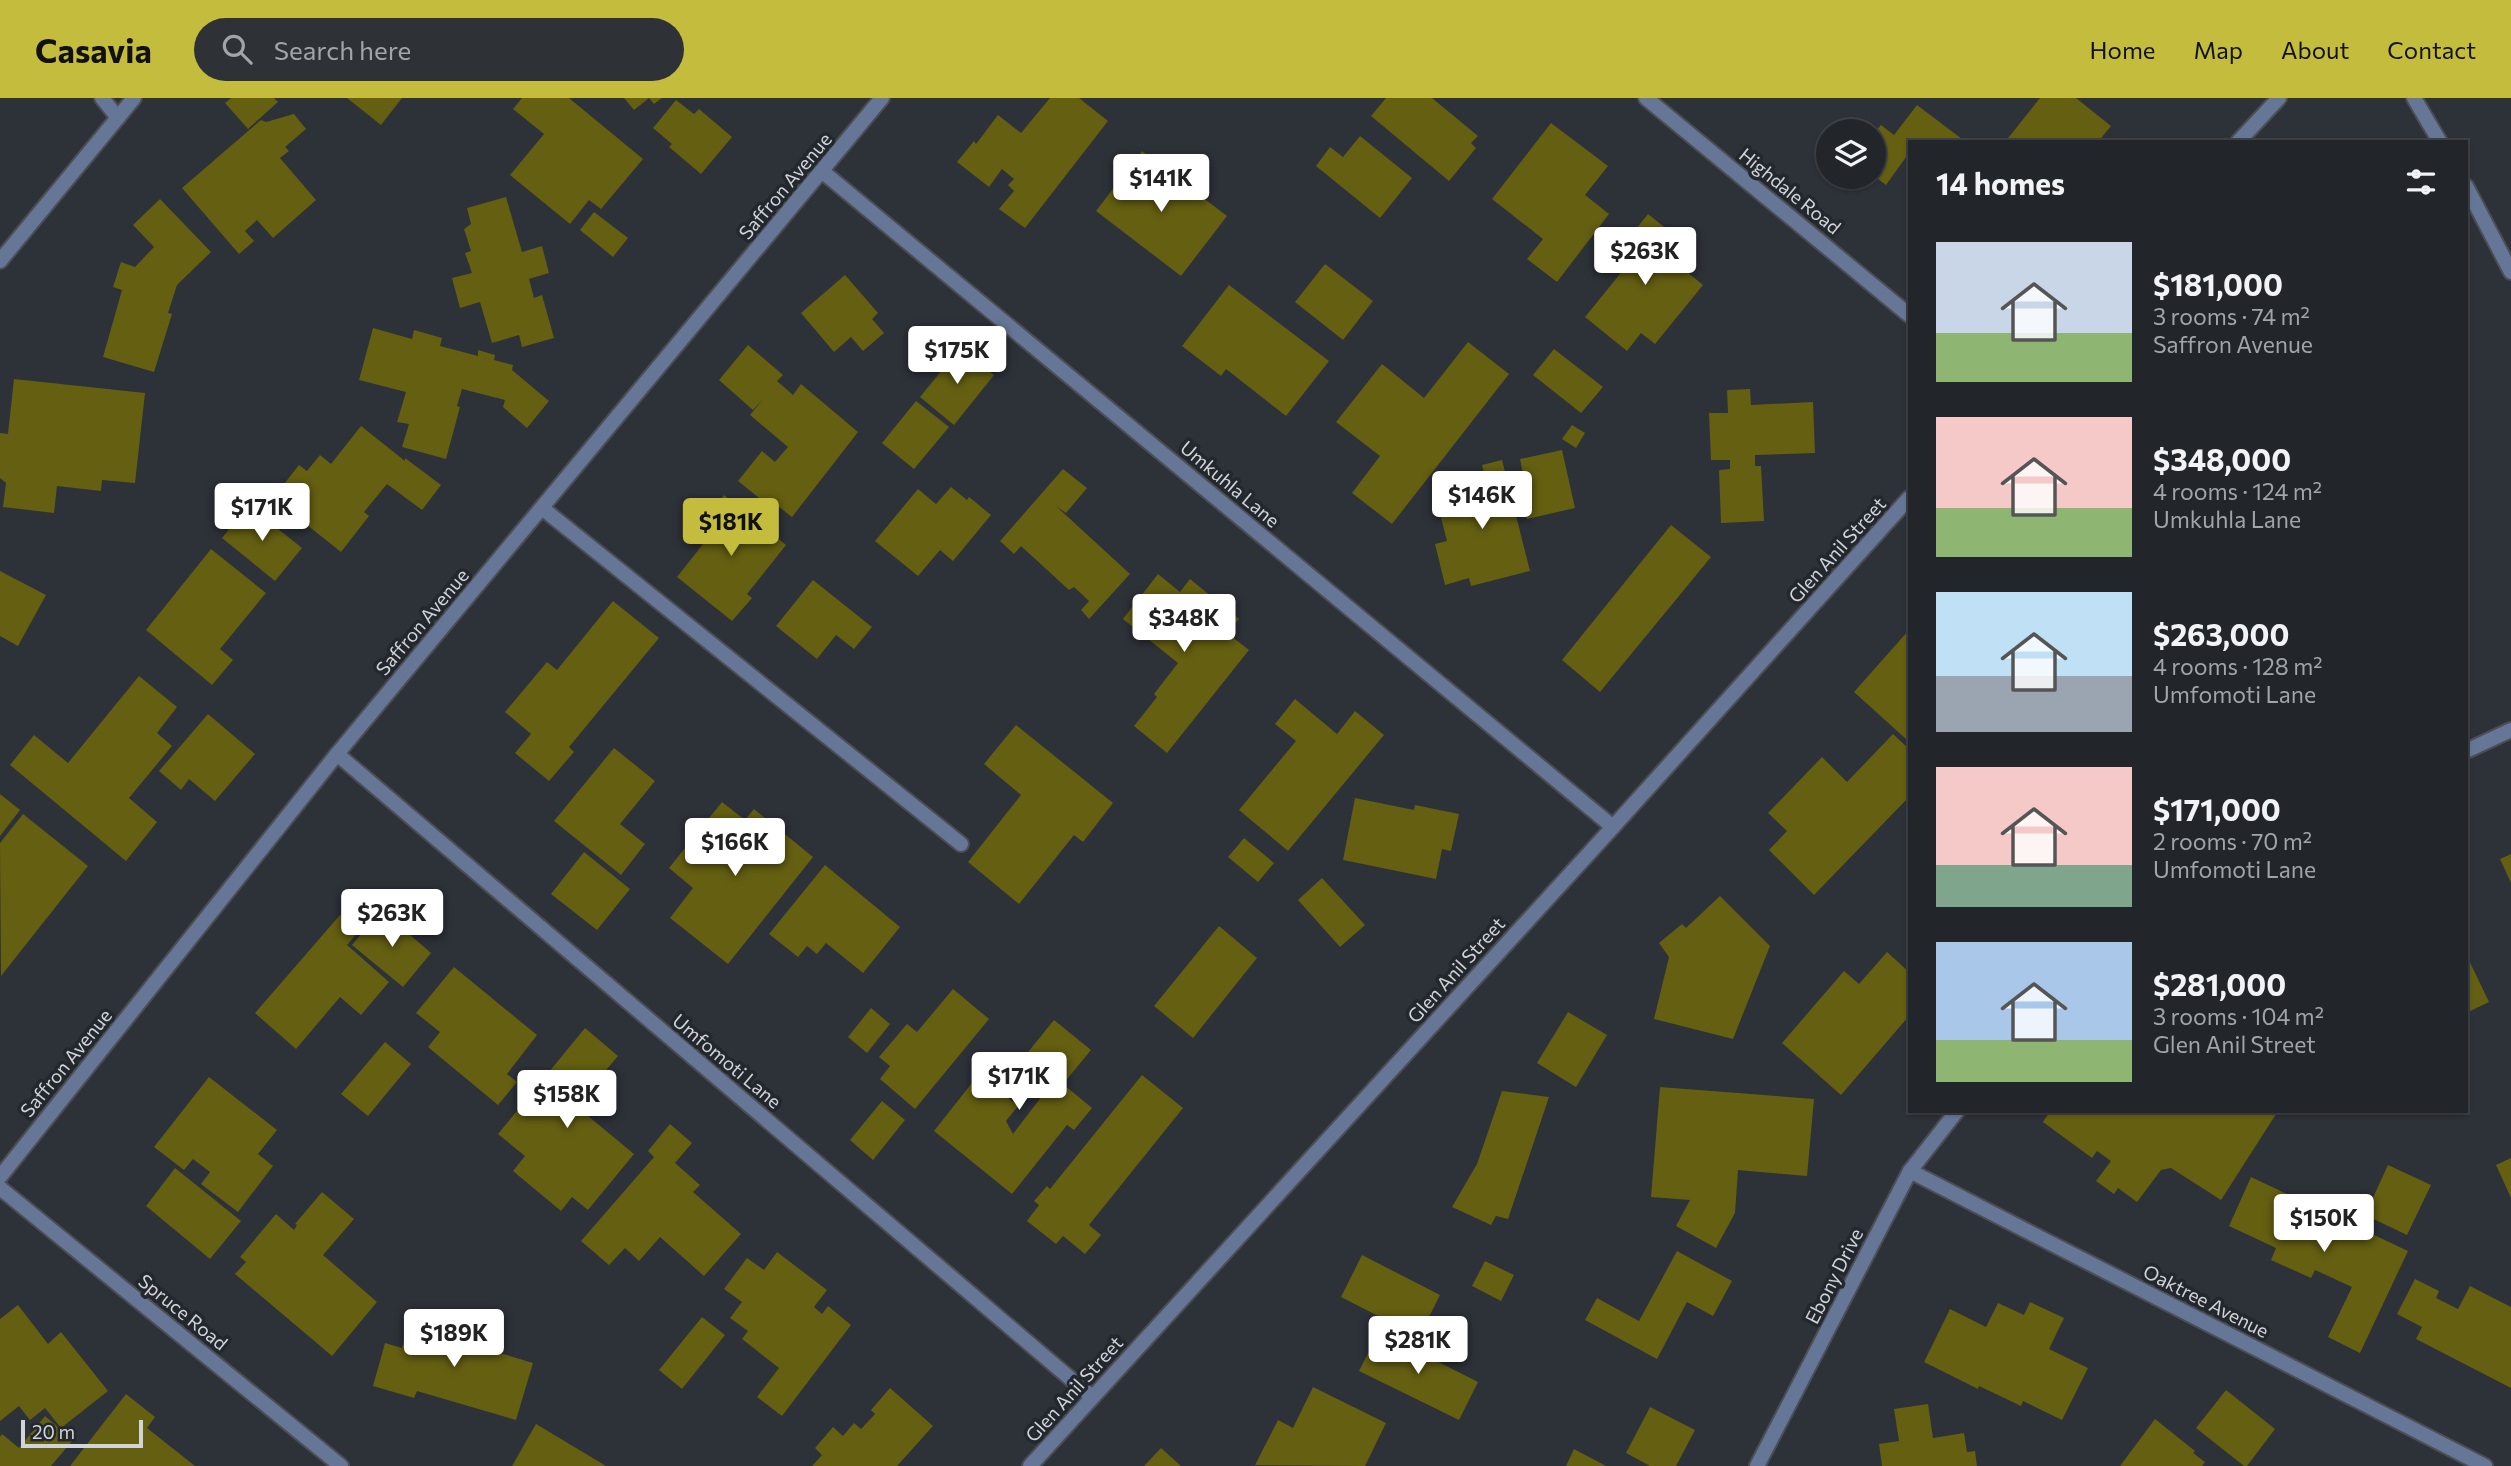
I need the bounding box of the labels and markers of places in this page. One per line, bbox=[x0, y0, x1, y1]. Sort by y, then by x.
pin: $141K bbox=[1112, 155, 1210, 214]
pin: $263K bbox=[1596, 228, 1694, 287]
pin: $175K bbox=[908, 327, 1006, 386]
pin: $146K bbox=[1433, 472, 1531, 531]
pin: $171K bbox=[213, 484, 311, 543]
pin: $181K bbox=[682, 498, 780, 558]
pin: $348K bbox=[1135, 594, 1233, 654]
pin: $166K bbox=[686, 818, 784, 878]
pin: $263K bbox=[343, 890, 441, 949]
pin: $171K bbox=[970, 1052, 1068, 1112]
pin: $158K bbox=[518, 1070, 616, 1130]
pin: $150K bbox=[2275, 1194, 2373, 1254]
pin: $189K bbox=[405, 1310, 503, 1369]
pin: $281K bbox=[1369, 1316, 1467, 1376]

